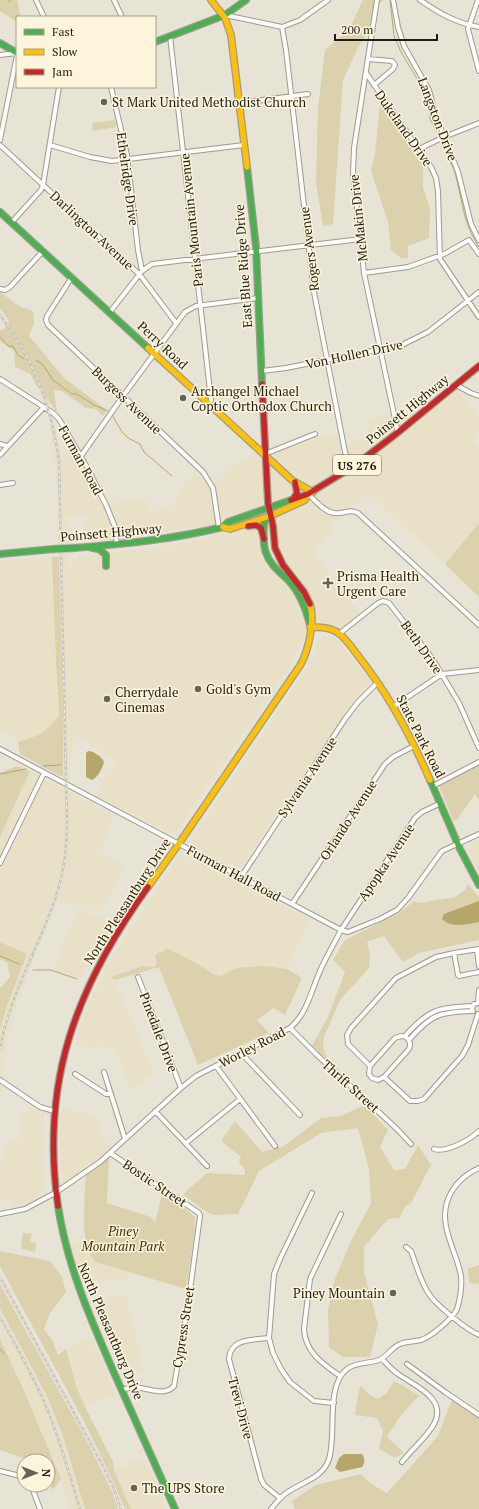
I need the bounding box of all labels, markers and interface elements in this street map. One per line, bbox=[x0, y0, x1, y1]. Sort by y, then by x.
legend bbox=[16, 16, 156, 88]
scale bar bbox=[335, 16, 437, 42]
text: 200 m bbox=[341, 22, 374, 37]
text: Fast bbox=[52, 24, 75, 39]
text: Slow bbox=[52, 44, 78, 59]
text: Jam bbox=[52, 64, 73, 79]
street label: Langston Drive bbox=[414, 75, 462, 163]
street label: Dukeland Drive bbox=[371, 86, 437, 170]
place label: St Mark United Methodist Church bbox=[112, 93, 306, 111]
marker: St Mark United Methodist Church bbox=[99, 97, 109, 107]
street label: Ethelridge Drive bbox=[113, 131, 143, 227]
street label: Paris Mountain Avenue bbox=[175, 152, 207, 288]
street label: McMakin Drive bbox=[344, 173, 372, 263]
street label: Darlington Avenue bbox=[46, 186, 138, 274]
street label: East Blue Ridge Drive bbox=[230, 204, 256, 328]
street label: Rogers Avenue bbox=[295, 206, 323, 292]
street label: Perry Road bbox=[134, 317, 192, 373]
street label: Von Hollen Drive bbox=[304, 335, 404, 373]
street label: Burgess Avenue bbox=[88, 362, 166, 438]
street label: Poinsett Highway bbox=[362, 370, 452, 448]
place label: Archangel Michael Coptic Orthodox Church bbox=[191, 382, 332, 415]
marker: Archangel Michael Coptic Orthodox Church bbox=[178, 393, 188, 403]
street label: Furman Road bbox=[54, 422, 108, 498]
road number: US 276 bbox=[333, 455, 381, 475]
street label: Poinsett Highway bbox=[60, 519, 163, 545]
place label: Prisma Health Urgent Care bbox=[337, 567, 420, 600]
marker: Prisma Health Urgent Care bbox=[322, 577, 334, 589]
street label: Beth Drive bbox=[397, 617, 447, 677]
place label: Gold's Gym bbox=[206, 680, 271, 698]
place label: Cherrydale Cinemas bbox=[115, 683, 179, 716]
marker: Gold's Gym bbox=[193, 684, 203, 694]
street label: State Park Road bbox=[392, 691, 450, 781]
marker: Cherrydale Cinemas bbox=[102, 694, 112, 704]
street label: Sylvania Avenue bbox=[273, 733, 341, 821]
street label: Orlando Avenue bbox=[315, 776, 381, 864]
street label: Apopka Avenue bbox=[354, 820, 418, 904]
street label: North Pleasantburg Drive bbox=[79, 834, 175, 968]
street label: Furman Hall Road bbox=[184, 841, 284, 905]
street label: Pinedale Drive bbox=[135, 989, 183, 1075]
street label: Worley Road bbox=[216, 1023, 288, 1071]
street label: Thrift Street bbox=[318, 1055, 384, 1117]
street label: Bostic Street bbox=[120, 1155, 191, 1211]
park label: Piney Mountain Park bbox=[81, 1222, 165, 1255]
street label: North Pleasantburg Drive bbox=[74, 1260, 148, 1402]
place label: Piney Mountain bbox=[293, 1284, 385, 1302]
street label: Cypress Street bbox=[168, 1285, 198, 1369]
marker: Piney Mountain bbox=[388, 1288, 398, 1298]
street label: Trevi Drive bbox=[224, 1375, 258, 1441]
north arrow bbox=[16, 1453, 56, 1493]
text: N bbox=[39, 1469, 53, 1478]
place label: The UPS Store bbox=[142, 1479, 225, 1497]
marker: The UPS Store bbox=[129, 1483, 139, 1493]

